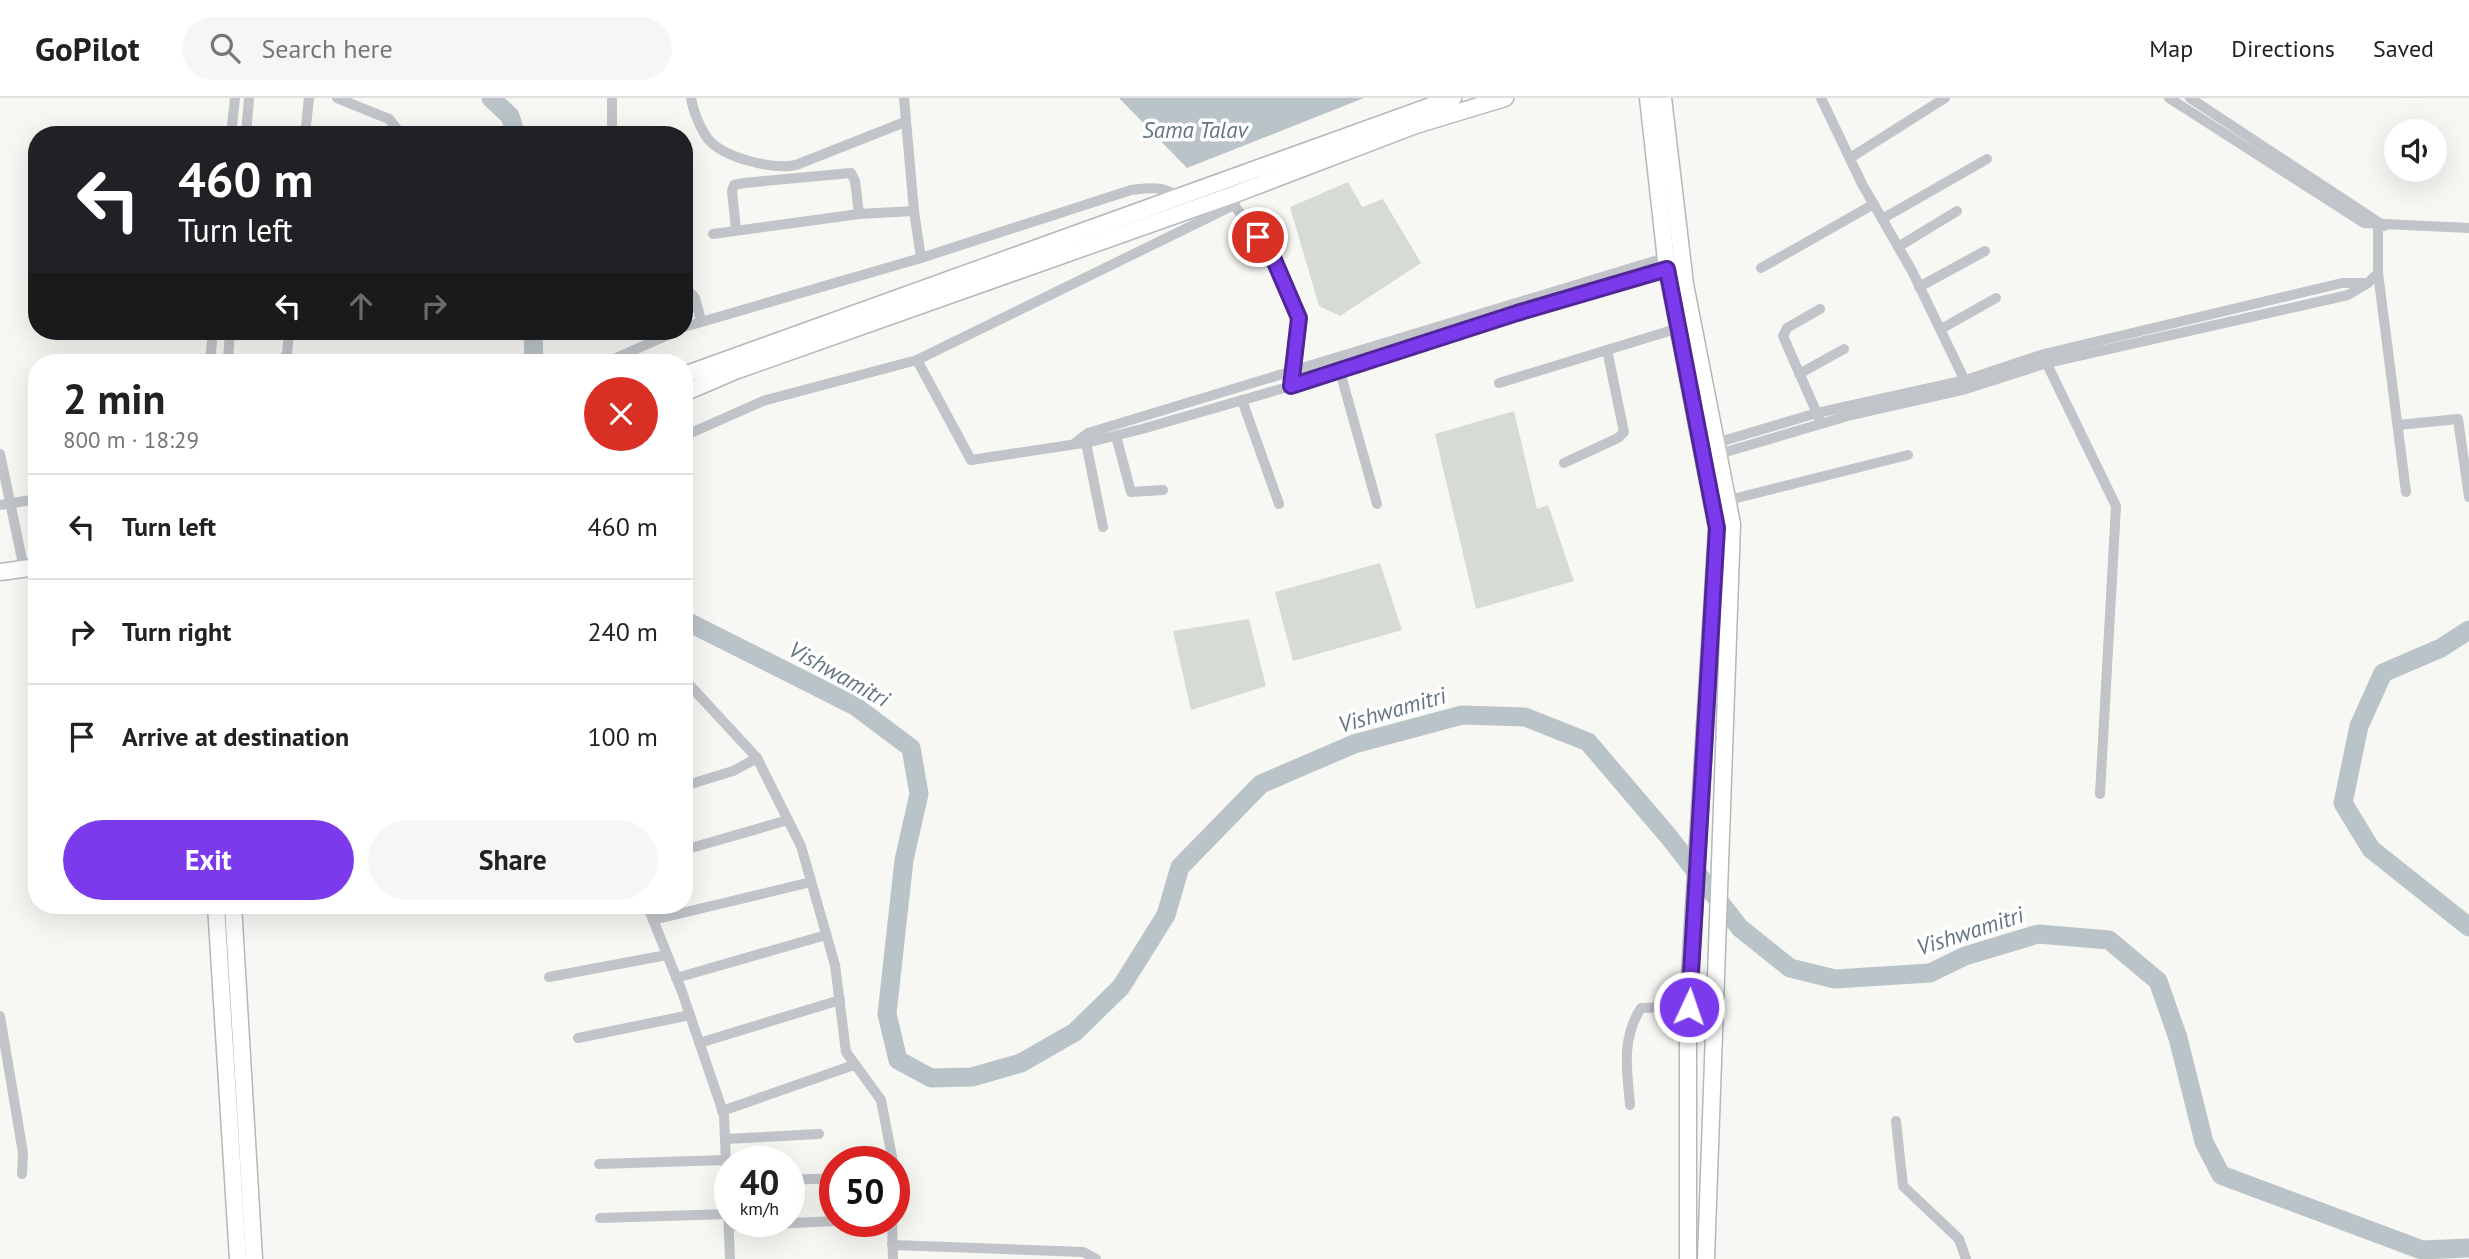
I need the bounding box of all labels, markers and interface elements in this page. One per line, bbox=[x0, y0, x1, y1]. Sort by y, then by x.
search box bbox=[182, 17, 672, 80]
text: GoPilot bbox=[35, 27, 140, 70]
icon: search bbox=[206, 29, 244, 67]
text: Search here bbox=[262, 32, 393, 65]
text: Map bbox=[2149, 33, 2193, 64]
text: Directions bbox=[2231, 33, 2335, 64]
text: Saved bbox=[2373, 33, 2434, 64]
water label: Sama Talav bbox=[1142, 115, 1250, 144]
map controls bbox=[2384, 119, 2447, 182]
button: sound bbox=[2384, 119, 2447, 182]
text: 460 m bbox=[178, 147, 313, 211]
icon: left bbox=[63, 154, 154, 245]
pin bbox=[1228, 207, 1288, 267]
text: Turn left bbox=[178, 209, 293, 251]
icon: arrive bbox=[1239, 218, 1277, 256]
icon: left bbox=[269, 287, 307, 325]
icon: ahead bbox=[342, 287, 380, 325]
icon: right bbox=[415, 287, 453, 325]
text: 2 min bbox=[63, 371, 165, 426]
button: close bbox=[584, 377, 658, 451]
text: 800 m · 18:29 bbox=[63, 425, 199, 454]
icon: left bbox=[63, 508, 101, 546]
text: Turn left bbox=[122, 510, 216, 543]
text: 460 m bbox=[587, 510, 658, 543]
icon: right bbox=[63, 613, 101, 651]
text: Turn right bbox=[122, 615, 231, 648]
text: 240 m bbox=[587, 615, 658, 648]
water label: Vishwamitri bbox=[784, 634, 896, 714]
water label: Vishwamitri bbox=[1335, 680, 1450, 739]
icon: arrive bbox=[63, 718, 101, 756]
text: Arrive at destination bbox=[122, 720, 349, 753]
text: 100 m bbox=[587, 720, 658, 753]
button: Exit bbox=[63, 820, 354, 900]
button: Share bbox=[368, 820, 658, 900]
water label: Vishwamitri bbox=[1913, 899, 2028, 961]
position arrow bbox=[1652, 970, 1726, 1044]
speed limit sign: 50 bbox=[819, 1146, 910, 1237]
text: 40 bbox=[740, 1159, 779, 1205]
text: km/h bbox=[740, 1197, 779, 1220]

